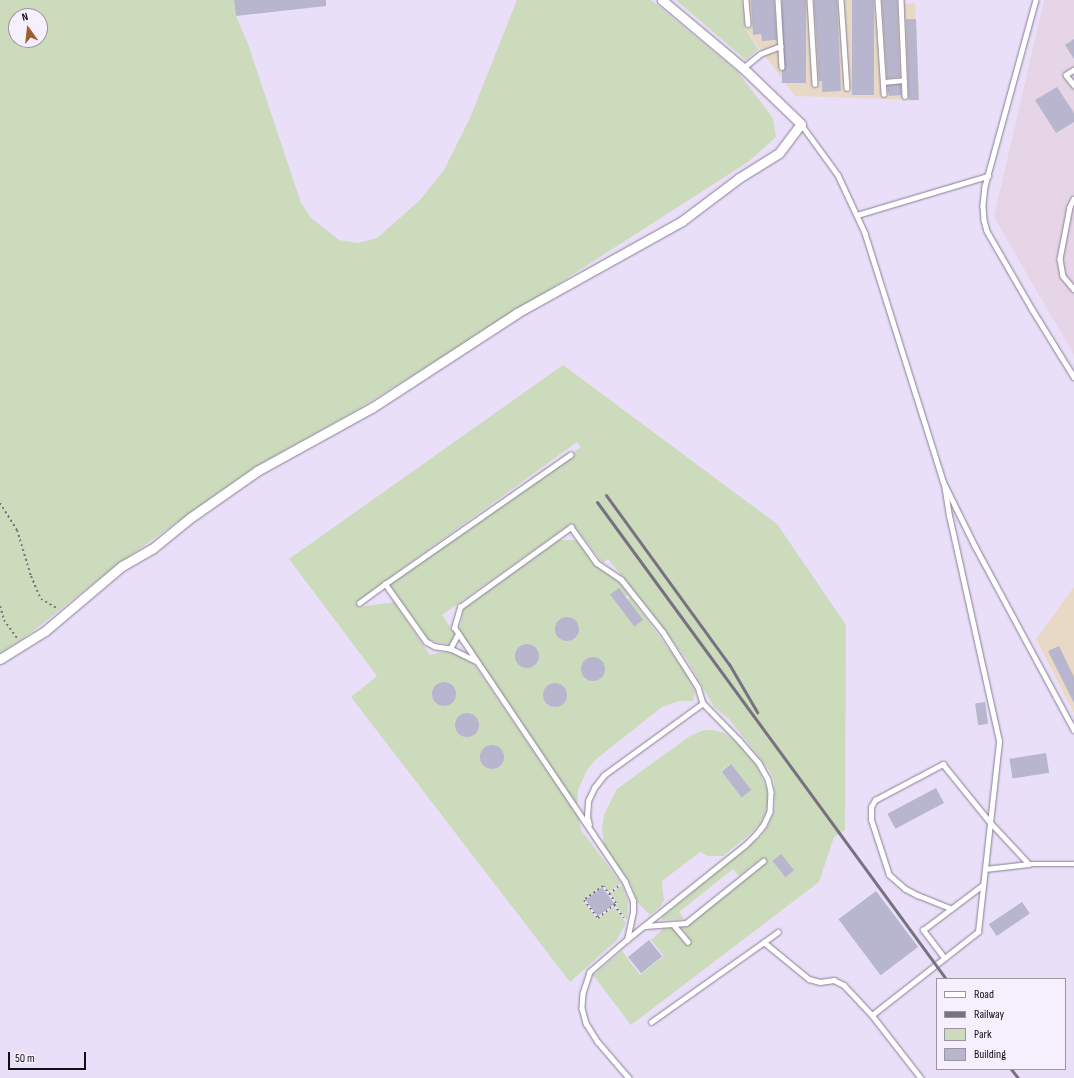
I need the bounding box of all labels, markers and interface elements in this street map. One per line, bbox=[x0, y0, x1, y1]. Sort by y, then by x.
north arrow bbox=[8, 8, 48, 48]
text: N bbox=[21, 10, 30, 24]
legend bbox=[936, 978, 1066, 1070]
text: Road bbox=[974, 987, 994, 1002]
text: Railway bbox=[974, 1007, 1004, 1022]
text: Park bbox=[974, 1027, 992, 1042]
scale bar bbox=[10, 1044, 88, 1070]
text: Building bbox=[974, 1047, 1006, 1062]
text: 50 m bbox=[15, 1051, 35, 1066]

